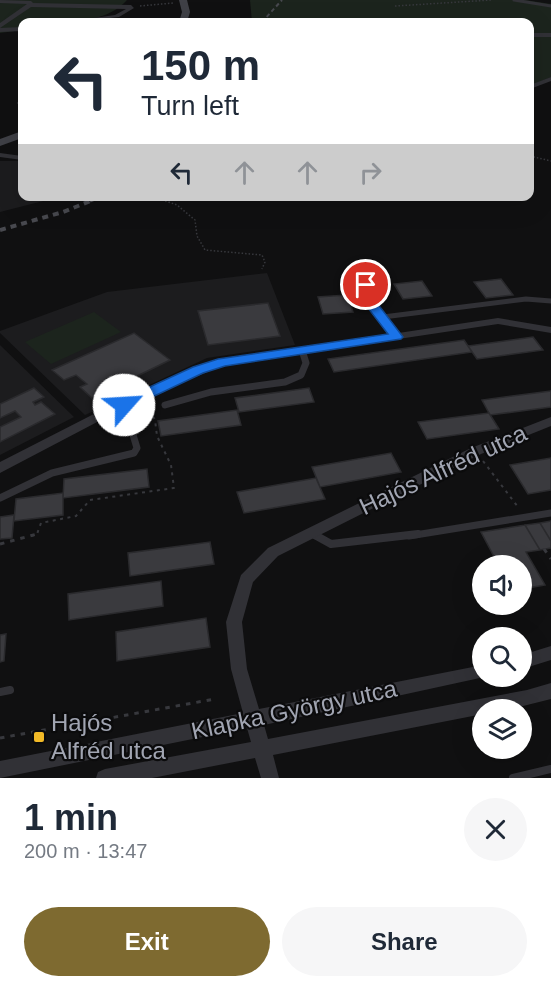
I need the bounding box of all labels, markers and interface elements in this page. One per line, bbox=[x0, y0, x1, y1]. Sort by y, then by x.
icon: left bbox=[42, 42, 120, 120]
text: 150 m bbox=[141, 42, 260, 89]
text: Turn left bbox=[141, 91, 239, 121]
icon: left bbox=[165, 156, 198, 189]
icon: ahead bbox=[228, 156, 261, 189]
icon: ahead bbox=[291, 156, 324, 189]
icon: right bbox=[354, 156, 387, 189]
pin bbox=[340, 259, 391, 310]
icon: arrive bbox=[349, 268, 382, 301]
position arrow bbox=[92, 373, 156, 437]
street label: Hajós Alfréd utca bbox=[355, 419, 531, 520]
map controls bbox=[472, 555, 532, 759]
button: sound bbox=[472, 555, 532, 615]
button: search bbox=[472, 627, 532, 687]
street label: Klapka György utca bbox=[189, 674, 400, 744]
button: layers bbox=[472, 699, 532, 759]
place label: Hajós Alfréd utca bbox=[51, 709, 166, 764]
marker: Hajós Alfréd utca bbox=[32, 730, 46, 744]
text: 1 min bbox=[24, 797, 118, 838]
button: close bbox=[464, 798, 527, 861]
text: 200 m · 13:47 bbox=[24, 840, 147, 862]
button: Exit bbox=[24, 907, 270, 976]
button: Share bbox=[282, 907, 527, 976]

